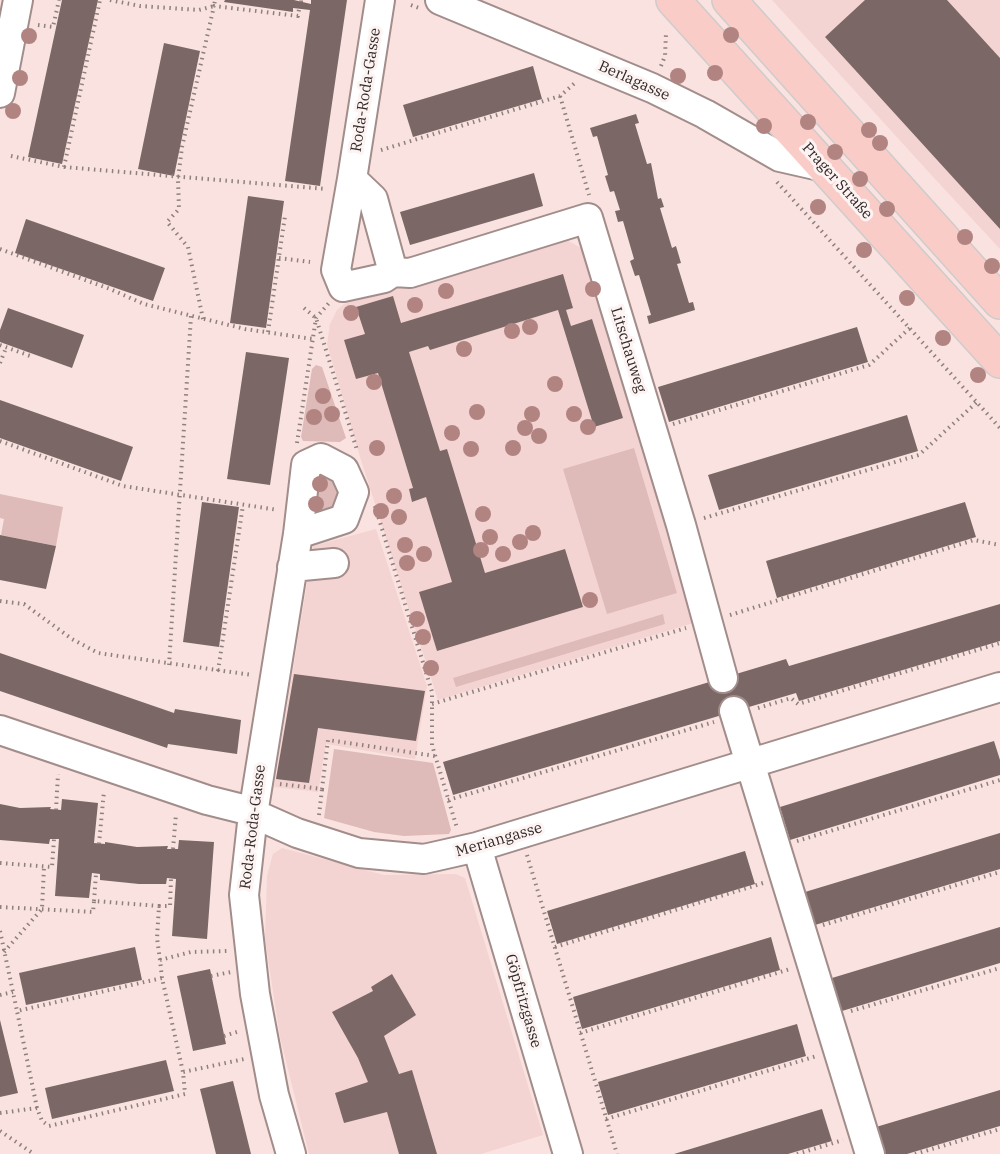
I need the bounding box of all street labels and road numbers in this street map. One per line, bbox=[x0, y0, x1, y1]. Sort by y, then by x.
street label: Roda-Roda-Gasse bbox=[347, 27, 385, 153]
street label: Berlagasse bbox=[596, 57, 672, 105]
street label: Prager Straße bbox=[798, 139, 876, 223]
street label: Litschauweg bbox=[606, 305, 650, 395]
street label: Roda-Roda-Gasse bbox=[236, 764, 270, 890]
street label: Meriangasse bbox=[454, 819, 544, 861]
street label: Göpfritzgasse bbox=[501, 952, 545, 1050]

